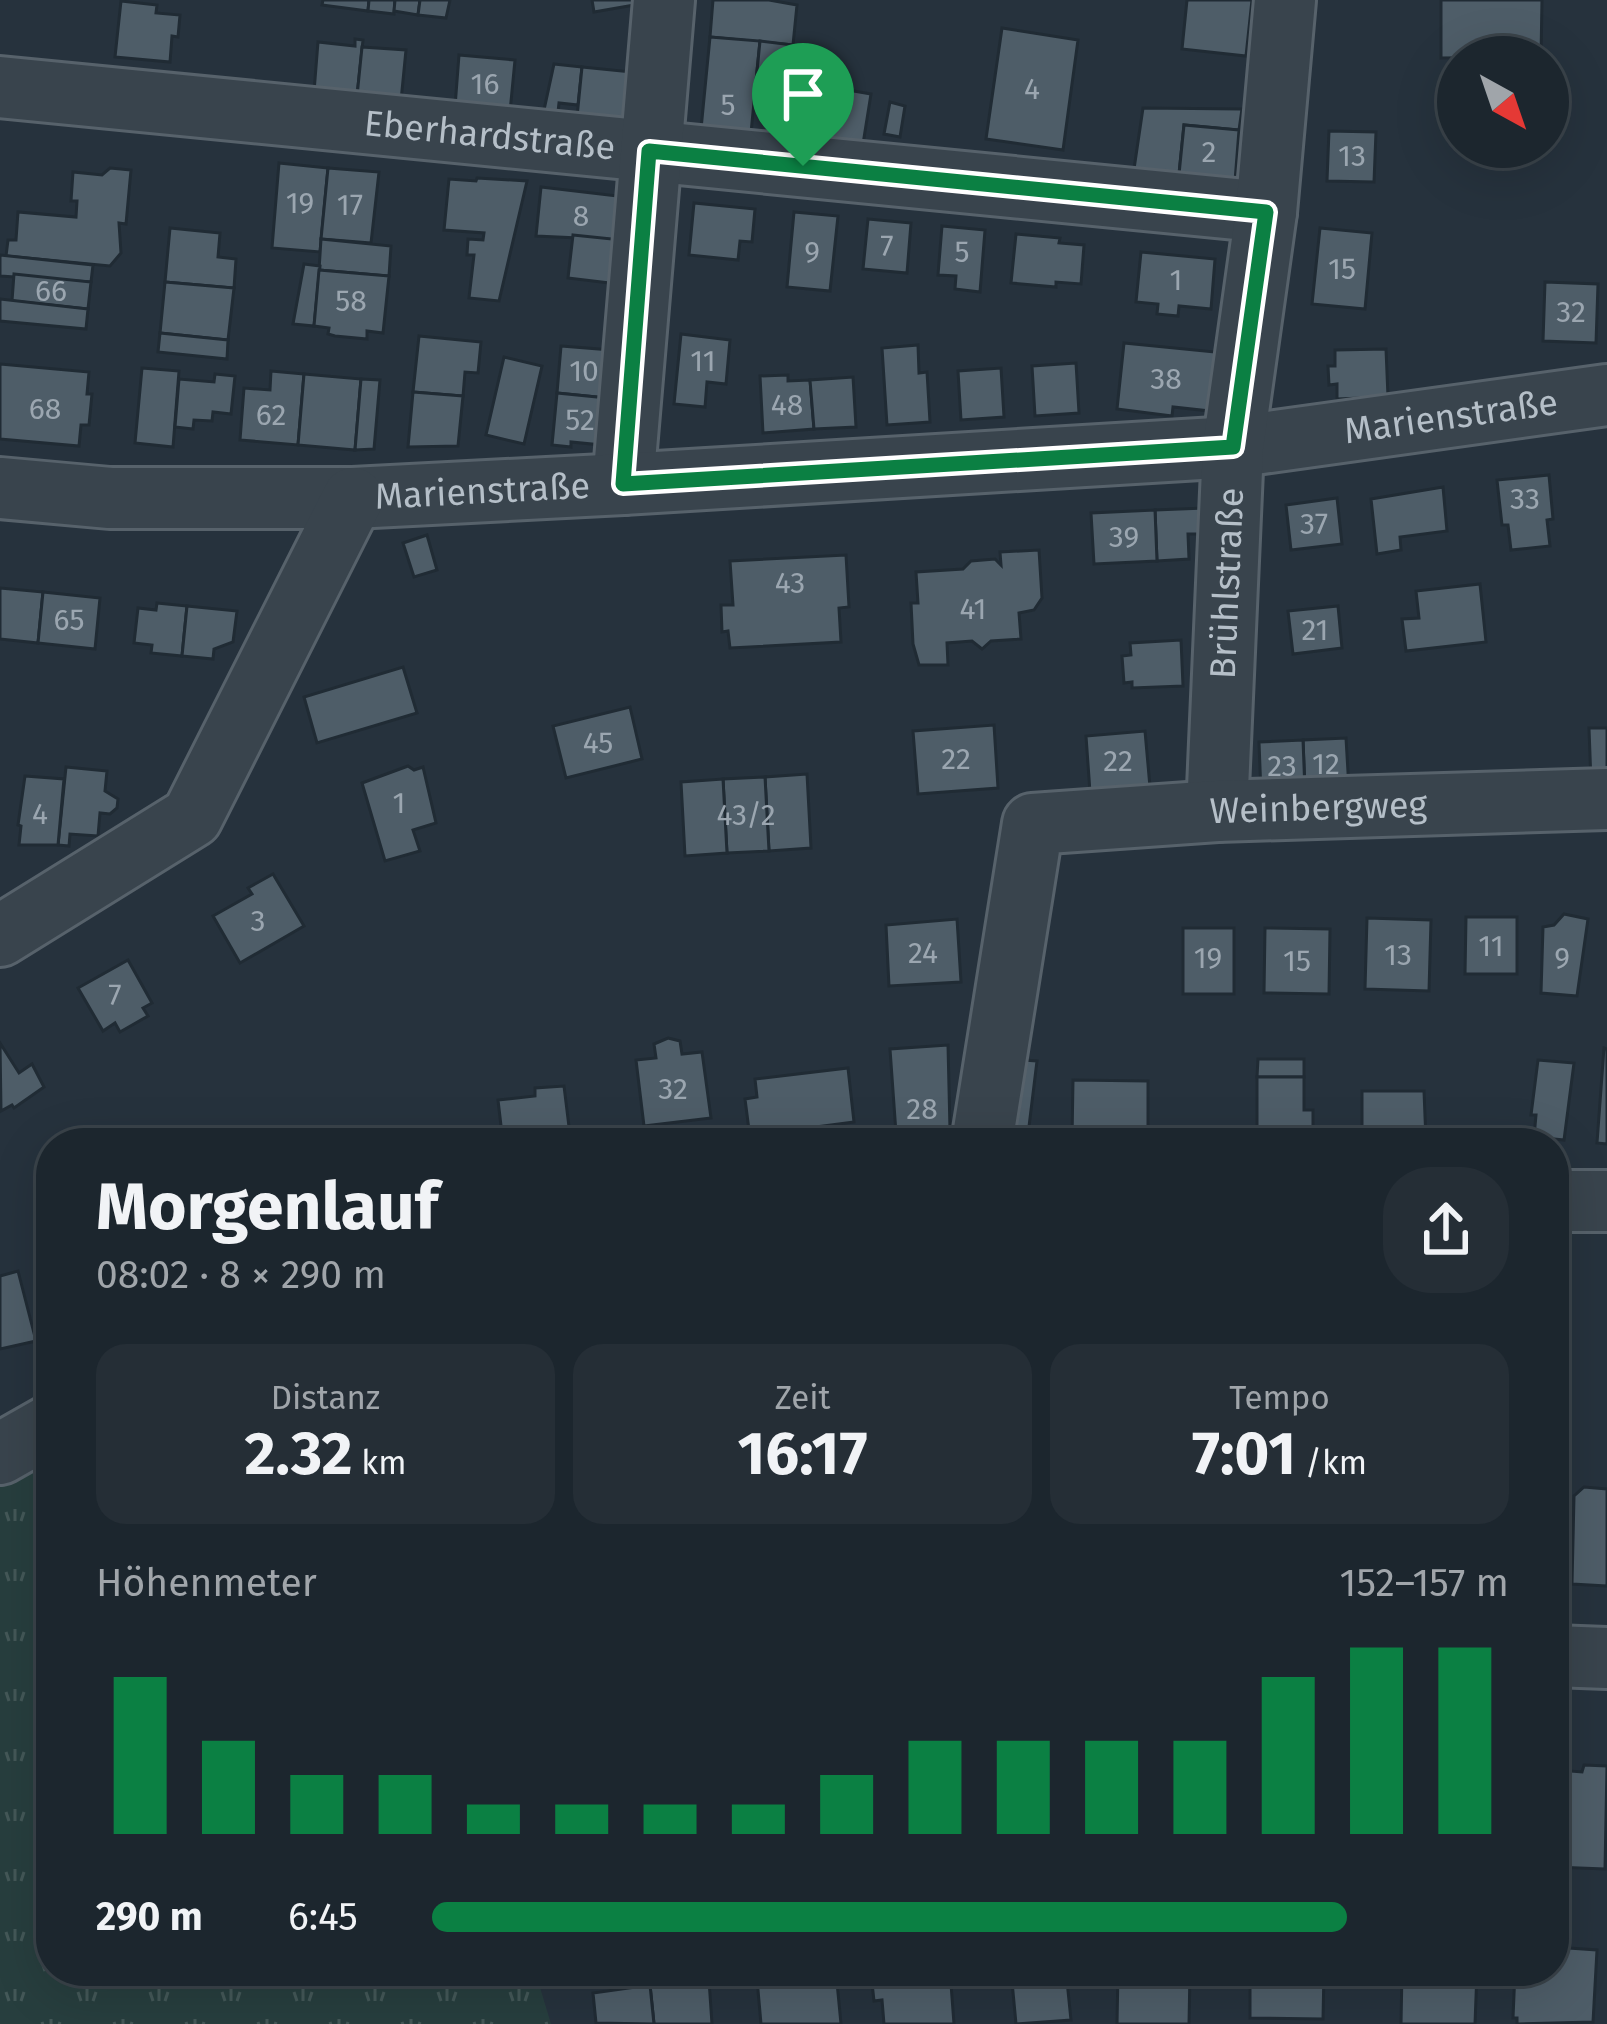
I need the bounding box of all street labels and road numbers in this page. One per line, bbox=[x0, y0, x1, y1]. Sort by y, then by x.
street label: Eberhardstraße bbox=[362, 101, 617, 170]
street label: Marienstraße bbox=[1341, 380, 1561, 453]
street label: Marienstraße bbox=[374, 464, 591, 519]
street label: Brühlstraße bbox=[1201, 487, 1253, 680]
street label: Weinbergweg bbox=[1209, 783, 1428, 833]

